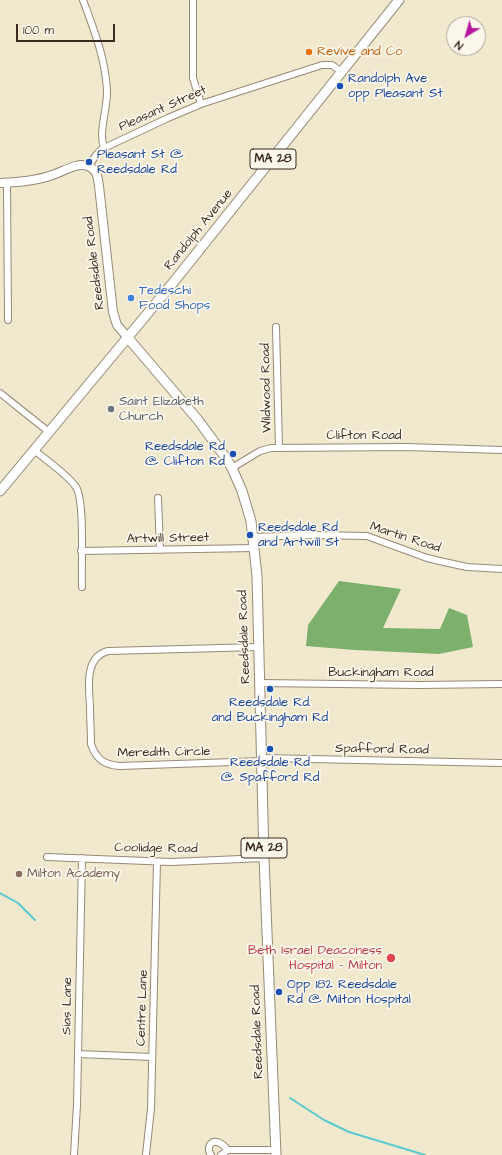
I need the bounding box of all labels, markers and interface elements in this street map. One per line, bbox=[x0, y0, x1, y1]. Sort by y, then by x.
scale bar bbox=[18, 16, 117, 42]
north arrow bbox=[446, 16, 486, 56]
text: 100 m bbox=[23, 22, 54, 39]
text: N bbox=[452, 37, 466, 53]
place label: Revive and Co bbox=[317, 44, 402, 60]
marker: Revive and Co bbox=[304, 47, 314, 57]
place label: Randolph Ave opp Pleasant St bbox=[348, 71, 443, 102]
marker: Randolph Ave opp Pleasant St bbox=[335, 81, 345, 91]
street label: Pleasant Street bbox=[117, 83, 209, 135]
place label: Pleasant St @ Reedsdale Rd bbox=[97, 147, 183, 178]
road number: MA 28 bbox=[250, 149, 296, 169]
marker: Pleasant St @ Reedsdale Rd bbox=[84, 157, 94, 167]
street label: Randolph Avenue bbox=[162, 186, 236, 274]
street label: Reedsdale Road bbox=[82, 215, 108, 311]
place label: Tedeschi Food Shops bbox=[139, 283, 210, 314]
marker: Tedeschi Food Shops bbox=[126, 293, 136, 303]
street label: Wildwood Road bbox=[258, 343, 276, 433]
place label: Saint Elizabeth Church bbox=[119, 394, 204, 425]
marker: Saint Elizabeth Church bbox=[106, 404, 116, 414]
street label: Clifton Road bbox=[326, 428, 402, 444]
place label: Reedsdale Rd @ Clifton Rd bbox=[145, 439, 225, 470]
marker: Reedsdale Rd @ Clifton Rd bbox=[228, 449, 238, 459]
street label: Martin Road bbox=[368, 519, 442, 557]
place label: Reedsdale Rd and Artwill St bbox=[258, 520, 339, 551]
street label: Artwill Street bbox=[127, 530, 209, 548]
marker: Reedsdale Rd and Artwill St bbox=[245, 530, 255, 540]
street label: Reedsdale Road bbox=[236, 590, 254, 684]
street label: Buckingham Road bbox=[328, 665, 434, 681]
marker: Reedsdale Rd. and Buckingham Rd bbox=[265, 684, 275, 694]
place label: Reedsdale Rd. and Buckingham Rd bbox=[212, 695, 328, 726]
street label: Spafford Road bbox=[335, 741, 429, 759]
street label: Meredith Circle bbox=[117, 744, 211, 762]
marker: Reedsdale Rd @ Spafford Rd bbox=[265, 744, 275, 754]
place label: Reedsdale Rd @ Spafford Rd bbox=[221, 755, 319, 786]
road number: MA 28 bbox=[241, 838, 287, 858]
street label: Coolidge Road bbox=[114, 840, 198, 858]
place label: Milton Academy bbox=[27, 866, 120, 882]
marker: Milton Academy bbox=[14, 869, 24, 879]
place label: Beth Israel Deaconess Hospital – Milton bbox=[248, 943, 382, 974]
marker: Beth Israel Deaconess Hospital – Milton bbox=[385, 952, 397, 964]
street label: Centre Lane bbox=[134, 969, 152, 1047]
street label: Sias Lane bbox=[60, 977, 76, 1035]
place label: Opp 182 Reedsdale Rd @ Milton Hospital bbox=[287, 977, 411, 1008]
street label: Reedsdale Road bbox=[249, 985, 267, 1079]
marker: Opp 182 Reedsdale Rd @ Milton Hospital bbox=[274, 987, 284, 997]

